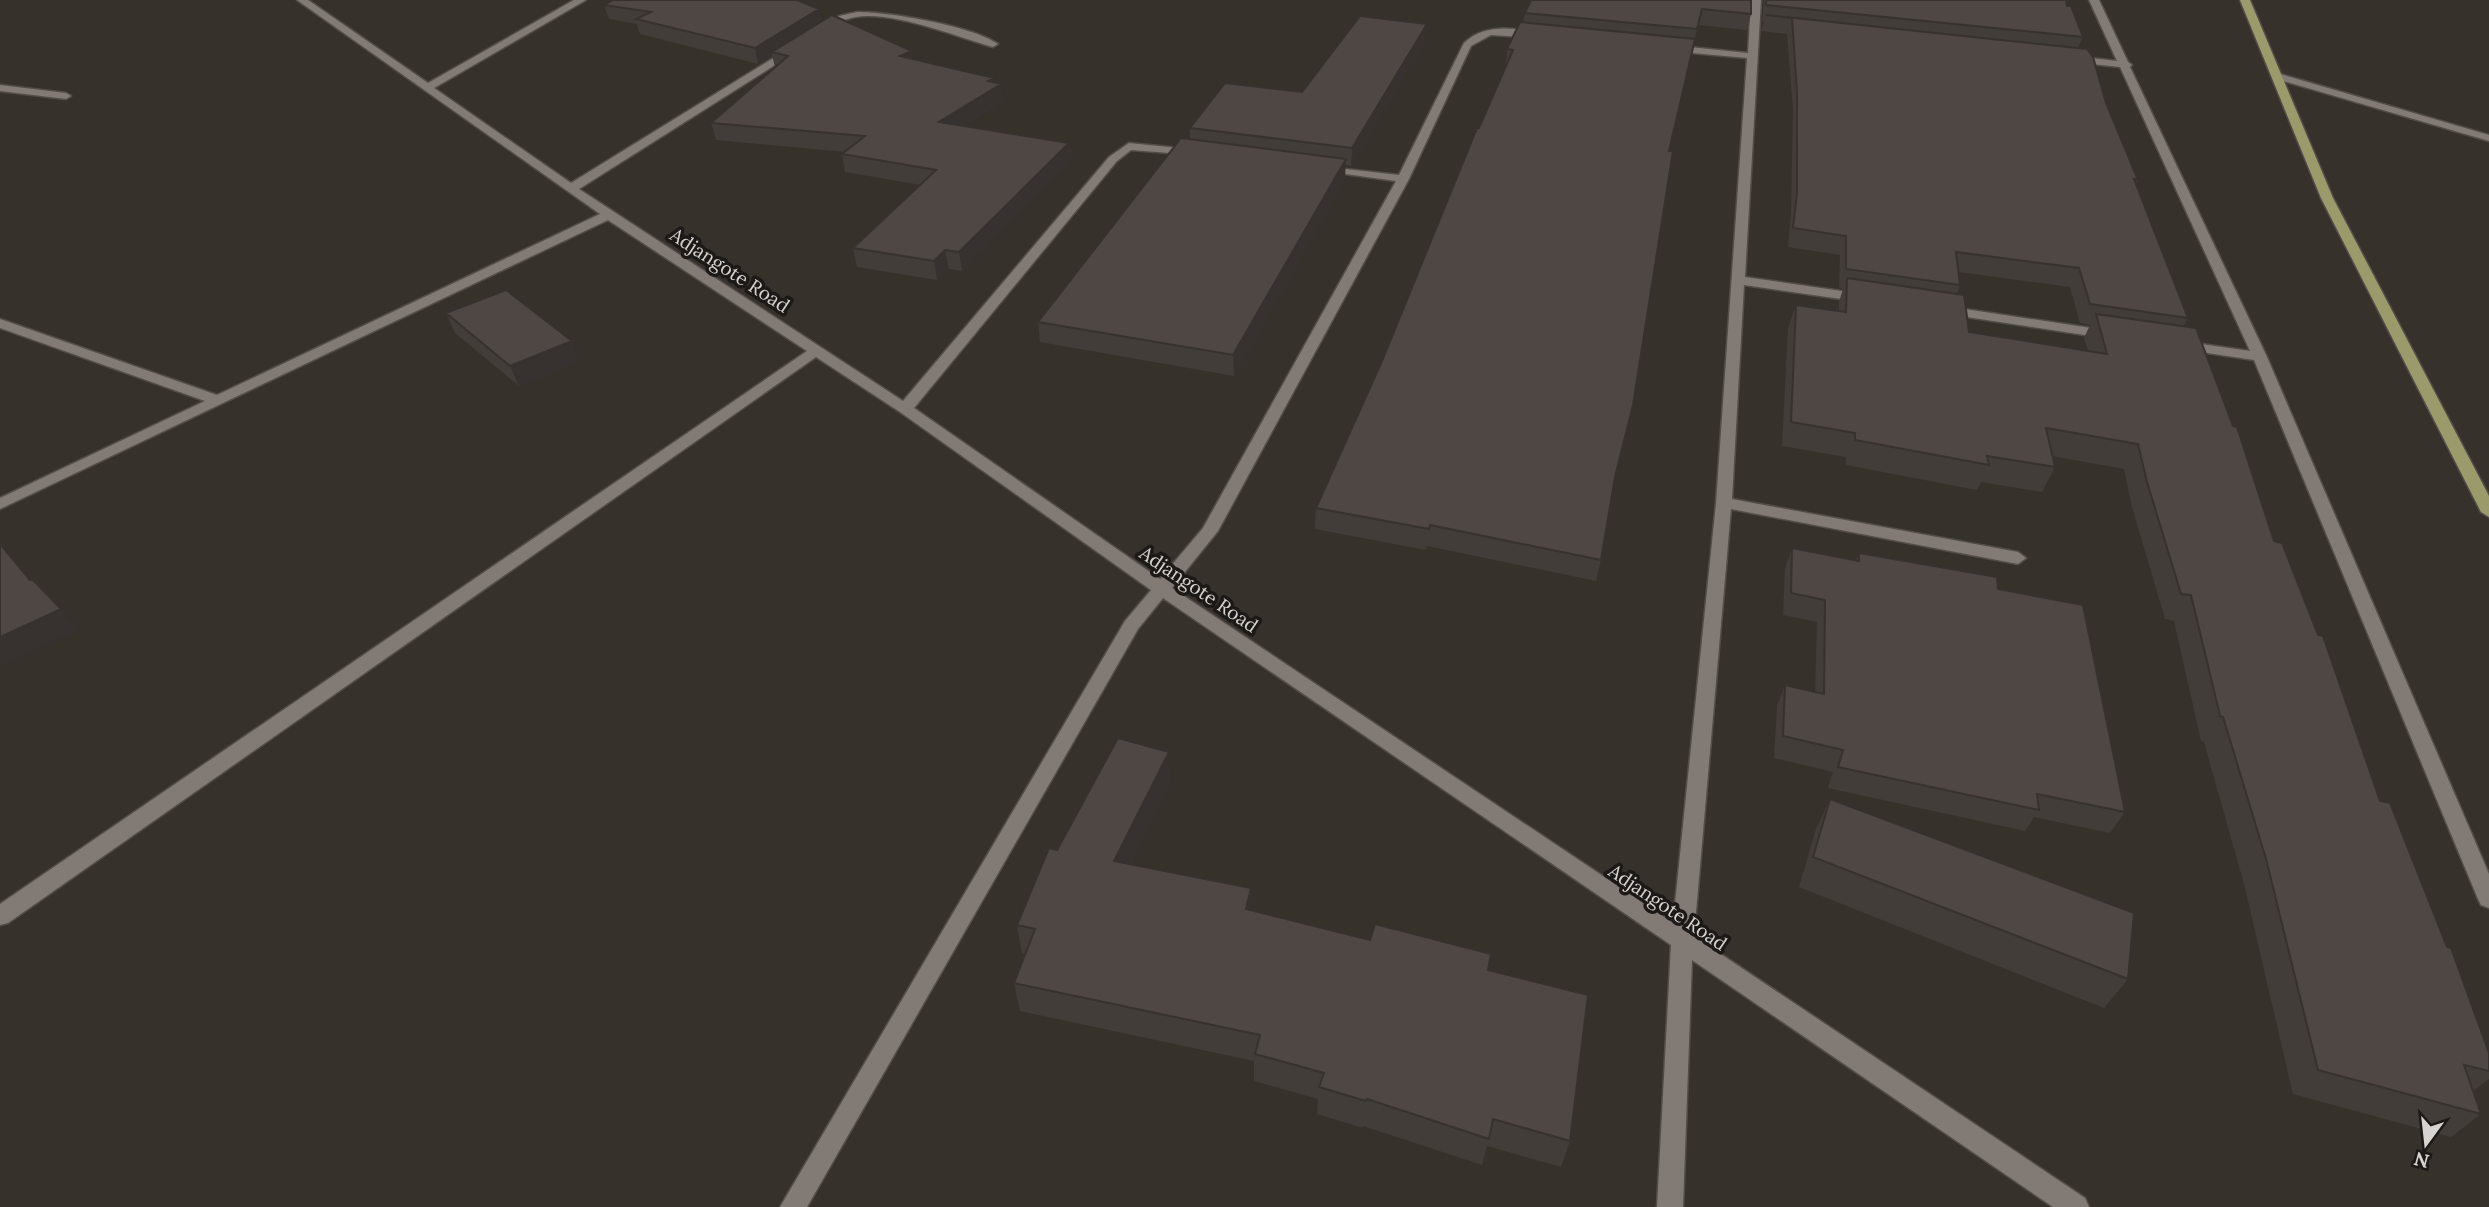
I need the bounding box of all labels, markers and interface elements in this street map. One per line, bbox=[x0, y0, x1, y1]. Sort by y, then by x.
street label: Adjangote Road bbox=[665, 222, 794, 318]
street label: Adjangote Road bbox=[1134, 540, 1263, 637]
street label: Adjangote Road bbox=[1603, 858, 1732, 955]
north arrow bbox=[2391, 1109, 2461, 1179]
text: N bbox=[2411, 1147, 2432, 1174]

